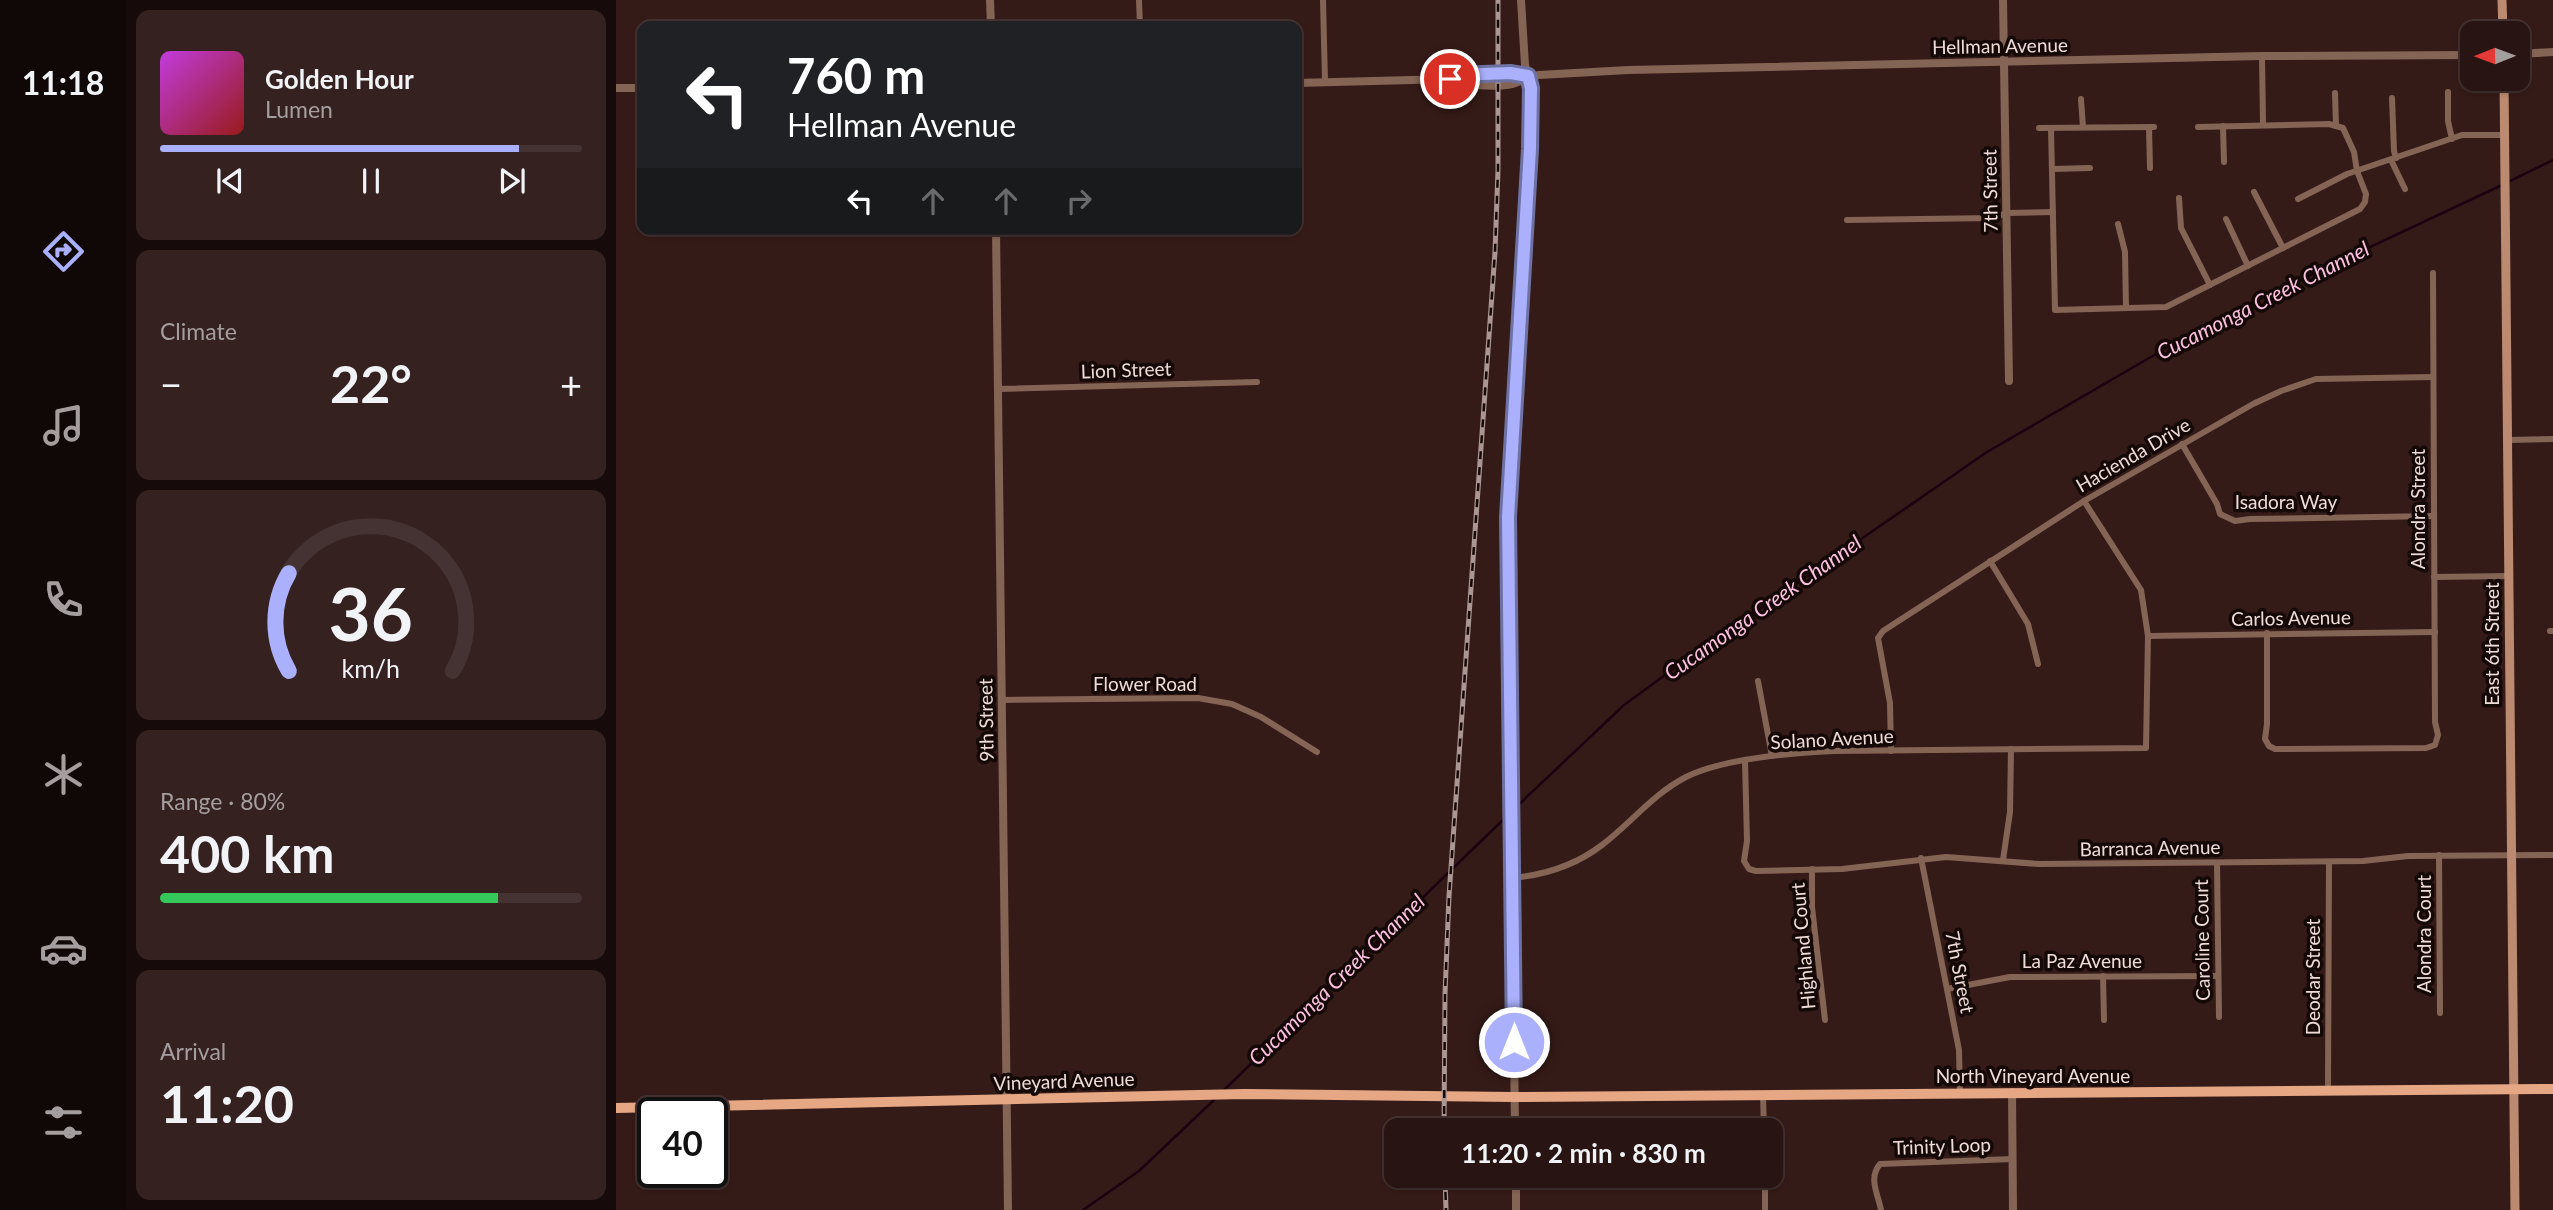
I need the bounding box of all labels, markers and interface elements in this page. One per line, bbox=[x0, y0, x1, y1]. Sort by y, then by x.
north arrow bbox=[2460, 21, 2530, 91]
map controls bbox=[2460, 21, 2530, 91]
street label: Hellman Avenue bbox=[1932, 33, 2068, 58]
text: 760 m bbox=[787, 46, 925, 104]
icon: left bbox=[672, 49, 763, 140]
pin bbox=[1420, 49, 1480, 109]
icon: arrive bbox=[1431, 60, 1469, 98]
text: 11:18 bbox=[22, 63, 104, 102]
text: Golden Hour bbox=[265, 63, 414, 95]
text: Lumen bbox=[265, 95, 333, 123]
text: Hellman Avenue bbox=[787, 105, 1016, 144]
street label: 7th Street bbox=[1977, 149, 2002, 233]
icon: previous bbox=[211, 162, 249, 200]
icon: pause bbox=[352, 162, 390, 200]
icon: next bbox=[493, 162, 531, 200]
icon: left bbox=[841, 182, 879, 220]
icon: ahead bbox=[914, 182, 952, 220]
icon: ahead bbox=[987, 182, 1025, 220]
icon: right bbox=[1060, 182, 1098, 220]
icon: directions bbox=[39, 227, 88, 276]
water label: Cucamonga Creek Channel bbox=[2152, 235, 2373, 364]
text: Climate bbox=[160, 317, 237, 345]
text: 22° bbox=[330, 352, 412, 414]
street label: Lion Street bbox=[1080, 356, 1172, 383]
text: − bbox=[160, 361, 182, 407]
text: + bbox=[560, 361, 582, 407]
icon: music bbox=[39, 401, 88, 450]
street label: Hacienda Drive bbox=[2071, 413, 2194, 497]
street label: Alondra Street bbox=[2406, 449, 2429, 569]
street label: Isadora Way bbox=[2235, 490, 2337, 513]
water label: Cucamonga Creek Channel bbox=[1659, 529, 1866, 684]
text: 36 bbox=[329, 569, 413, 657]
icon: phone bbox=[39, 575, 88, 624]
street label: East 6th Street bbox=[2480, 582, 2503, 706]
street label: Carlos Avenue bbox=[2231, 605, 2351, 630]
text: km/h bbox=[342, 653, 400, 683]
street label: Flower Road bbox=[1093, 672, 1197, 695]
street label: 9th Street bbox=[973, 678, 998, 762]
street label: Solano Avenue bbox=[1770, 724, 1894, 753]
icon: climate bbox=[39, 750, 88, 799]
text: Range · 80% bbox=[160, 787, 285, 815]
text: 400 km bbox=[160, 822, 334, 884]
street label: Barranca Avenue bbox=[2079, 835, 2221, 860]
street label: Alondra Court bbox=[2412, 875, 2435, 993]
street label: Caroline Court bbox=[2189, 879, 2214, 1001]
street label: Highland Court bbox=[1785, 882, 1819, 1010]
water label: Cucamonga Creek Channel bbox=[1243, 888, 1429, 1070]
street label: Deodar Street bbox=[2301, 919, 2324, 1035]
icon: car bbox=[39, 924, 88, 973]
street label: 7th Street bbox=[1941, 929, 1980, 1015]
street label: La Paz Avenue bbox=[2022, 949, 2142, 972]
position arrow bbox=[1477, 1005, 1551, 1079]
text: Arrival bbox=[160, 1037, 226, 1065]
street label: North Vineyard Avenue bbox=[1936, 1064, 2130, 1087]
street label: Vineyard Avenue bbox=[993, 1067, 1135, 1094]
text: 11:20 bbox=[160, 1072, 294, 1134]
speed limit sign: 40 bbox=[637, 1097, 728, 1188]
icon: filters bbox=[39, 1098, 88, 1147]
street label: Trinity Loop bbox=[1893, 1132, 1991, 1159]
text: 11:20 · 2 min · 830 m bbox=[1461, 1137, 1706, 1169]

